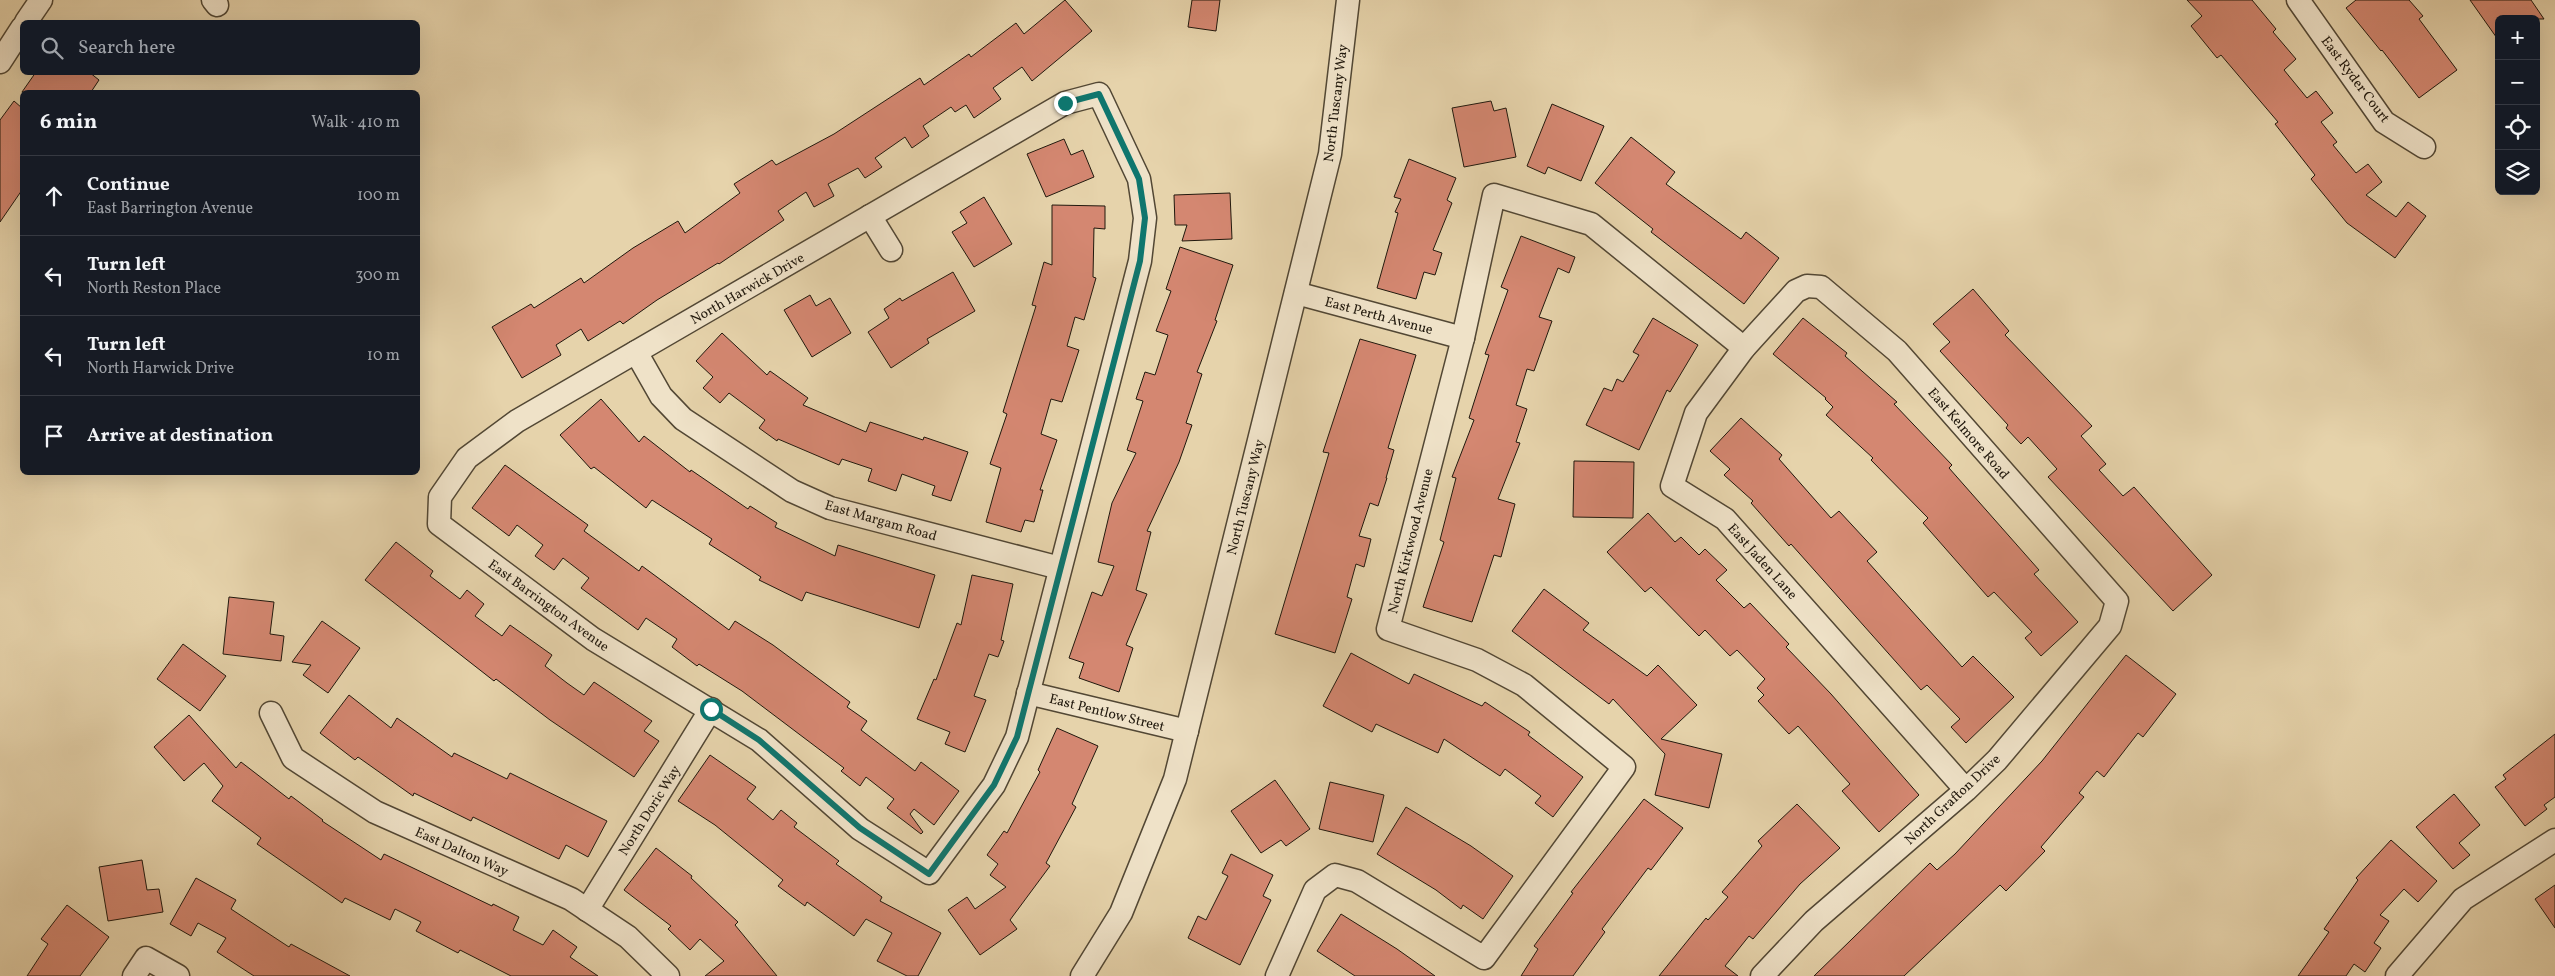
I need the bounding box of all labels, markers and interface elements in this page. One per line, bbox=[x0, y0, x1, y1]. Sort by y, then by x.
map controls bbox=[2495, 15, 2540, 195]
button: + bbox=[2495, 15, 2540, 60]
search box bbox=[20, 20, 420, 75]
street label: East Ryder Court bbox=[2316, 33, 2394, 127]
icon: search bbox=[38, 34, 66, 62]
text: Search here bbox=[78, 35, 175, 61]
street label: North Tuscany Way bbox=[1320, 43, 1353, 163]
button: − bbox=[2495, 60, 2540, 105]
route end bbox=[1054, 92, 1077, 115]
button: locate bbox=[2495, 105, 2540, 150]
text: 6 min bbox=[40, 108, 97, 137]
text: Walk · 410 m bbox=[311, 112, 400, 134]
button: layers bbox=[2495, 150, 2540, 195]
text: Continue bbox=[87, 172, 170, 198]
icon: ahead bbox=[40, 182, 68, 210]
text: 100 m bbox=[357, 185, 400, 207]
text: East Barrington Avenue bbox=[87, 198, 253, 220]
street label: North Harwick Drive bbox=[687, 249, 809, 330]
text: Turn left bbox=[87, 252, 166, 278]
icon: left bbox=[40, 262, 68, 290]
text: 300 m bbox=[355, 265, 400, 287]
text: North Reston Place bbox=[87, 278, 221, 300]
street label: East Perth Avenue bbox=[1322, 293, 1435, 340]
text: Turn left bbox=[87, 332, 166, 358]
icon: left bbox=[40, 342, 68, 370]
text: 10 m bbox=[367, 345, 400, 367]
text: North Harwick Drive bbox=[87, 358, 234, 380]
street label: East Kelmore Road bbox=[1923, 384, 2013, 484]
icon: arrive bbox=[40, 422, 68, 450]
text: Arrive at destination bbox=[87, 423, 273, 449]
street label: North Tuscany Way bbox=[1223, 437, 1270, 557]
street label: North Kirkwood Avenue bbox=[1384, 466, 1439, 616]
street label: East Margam Road bbox=[822, 496, 939, 547]
street label: East Jaden Lane bbox=[1723, 520, 1801, 604]
street label: East Barrington Avenue bbox=[484, 556, 613, 657]
street label: East Pentlow Street bbox=[1047, 690, 1166, 737]
route start bbox=[700, 698, 723, 721]
street label: North Grafton Drive bbox=[1901, 750, 2006, 850]
street label: North Doric Way bbox=[615, 762, 686, 860]
street label: East Dalton Way bbox=[412, 823, 512, 882]

